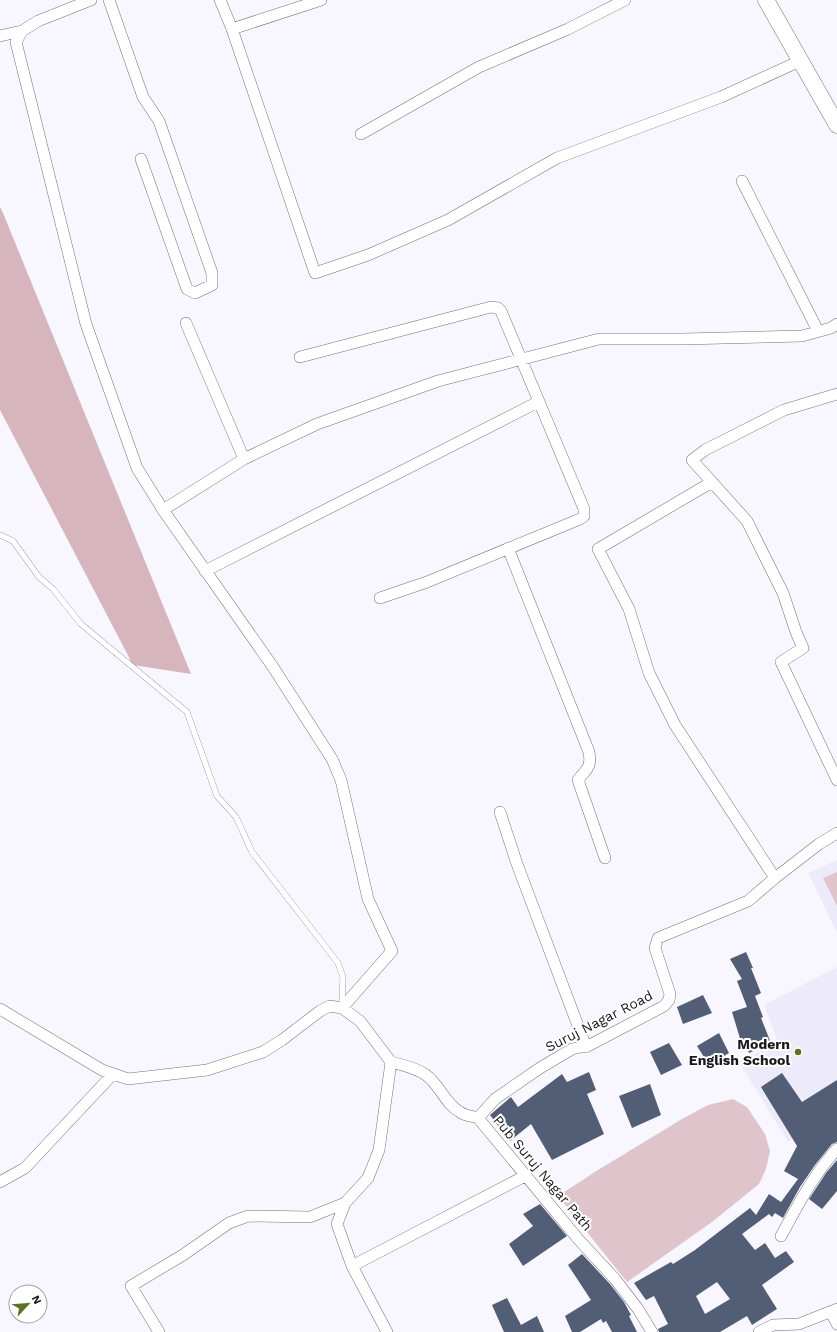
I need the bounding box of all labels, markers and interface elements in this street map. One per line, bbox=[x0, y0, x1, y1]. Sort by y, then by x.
street label: Suruj Nagar Road bbox=[543, 987, 655, 1055]
place label: Modern English School bbox=[689, 1036, 790, 1068]
marker: Modern English School bbox=[793, 1047, 803, 1057]
street label: Pub Suruj Nagar Path bbox=[490, 1112, 596, 1234]
north arrow bbox=[8, 1284, 48, 1324]
text: N bbox=[29, 1293, 44, 1306]

